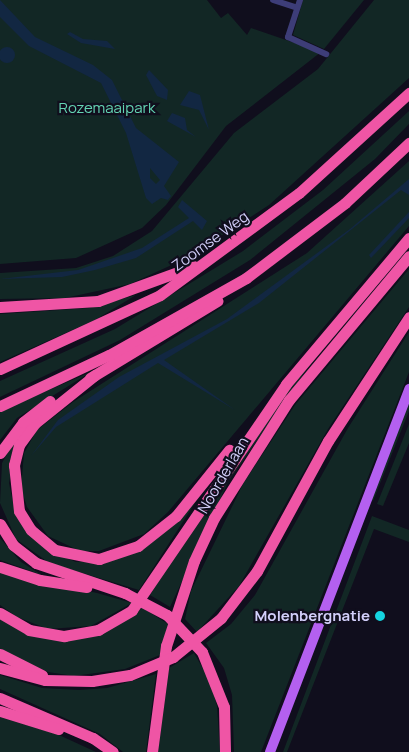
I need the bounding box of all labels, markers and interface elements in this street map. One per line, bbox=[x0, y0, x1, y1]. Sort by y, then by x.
park label: Rozemaaipark bbox=[59, 99, 155, 117]
street label: Zoomse Weg bbox=[168, 207, 252, 275]
street label: Noorderlaan bbox=[194, 434, 252, 516]
place label: Molenbergnatie bbox=[255, 607, 370, 625]
marker: Molenbergnatie bbox=[374, 610, 386, 622]

